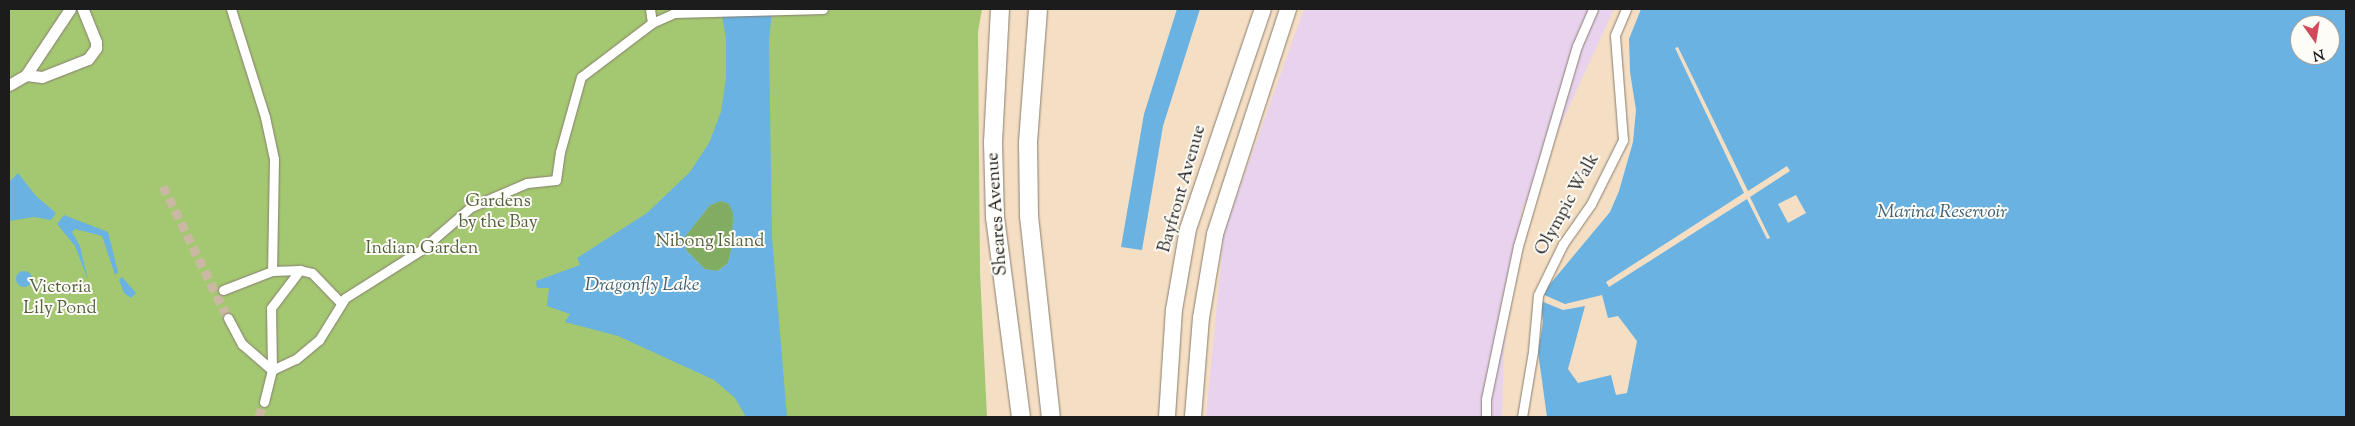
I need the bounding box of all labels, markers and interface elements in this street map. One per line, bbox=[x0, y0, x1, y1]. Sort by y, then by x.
north arrow bbox=[2290, 15, 2340, 65]
text: N bbox=[2310, 43, 2326, 65]
street label: Bayfront Avenue bbox=[1154, 123, 1212, 255]
street label: Olympic Walk bbox=[1531, 150, 1605, 260]
street label: Sheares Avenue bbox=[983, 152, 1013, 276]
park label: Gardens by the Bay bbox=[458, 192, 538, 234]
water label: Marina Reservoir bbox=[1877, 202, 2007, 224]
park label: Nibong Island bbox=[656, 231, 764, 253]
park label: Indian Garden bbox=[366, 238, 478, 260]
water label: Dragonfly Lake bbox=[585, 275, 699, 297]
park label: Victoria Lily Pond bbox=[23, 278, 97, 320]

